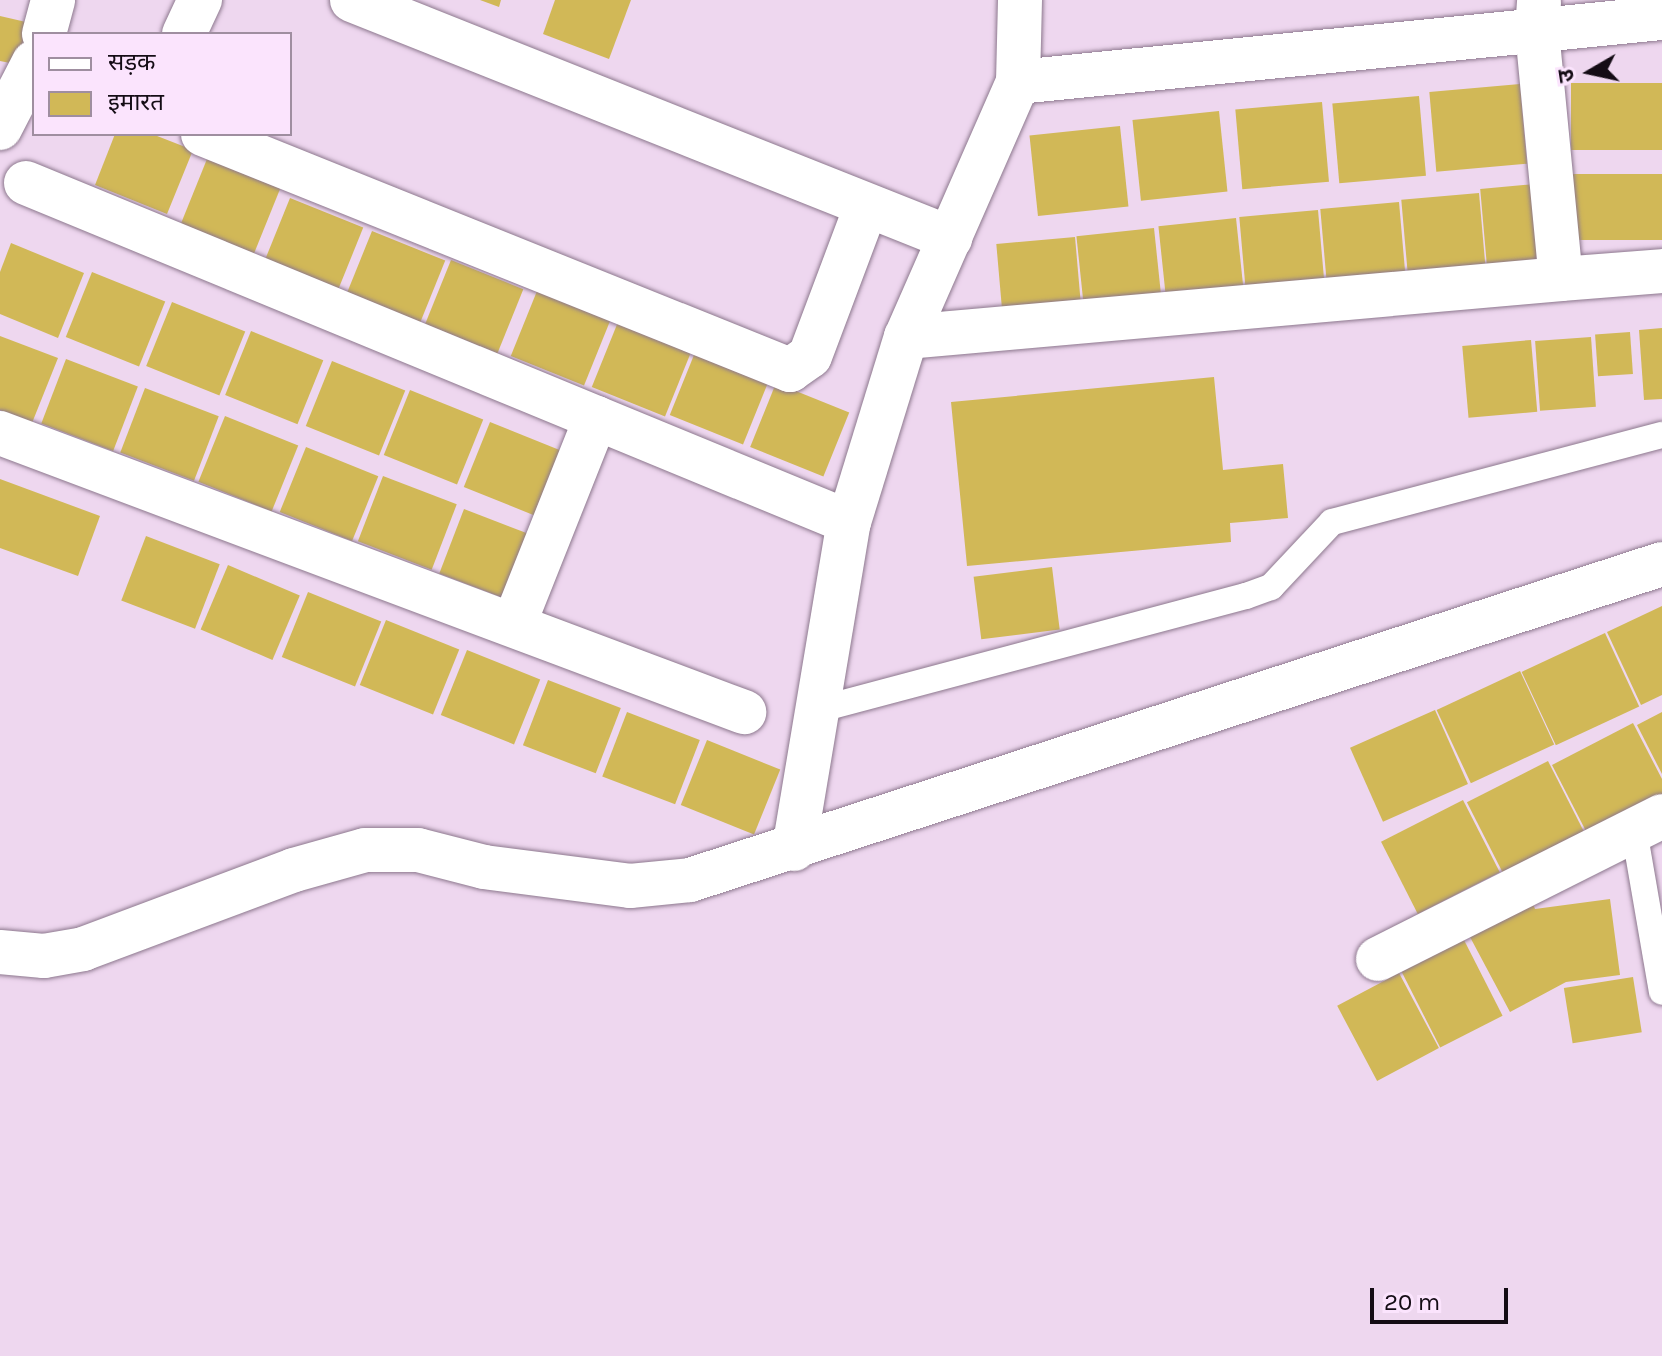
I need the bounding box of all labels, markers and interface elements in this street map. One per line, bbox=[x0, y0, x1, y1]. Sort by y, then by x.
legend bbox=[32, 32, 292, 136]
north arrow bbox=[1550, 32, 1630, 112]
text: सड़क bbox=[108, 48, 156, 76]
text: उ bbox=[1552, 67, 1580, 84]
text: इमारत bbox=[108, 88, 164, 116]
scale bar bbox=[1374, 1272, 1512, 1322]
text: 20 m bbox=[1384, 1288, 1440, 1316]

